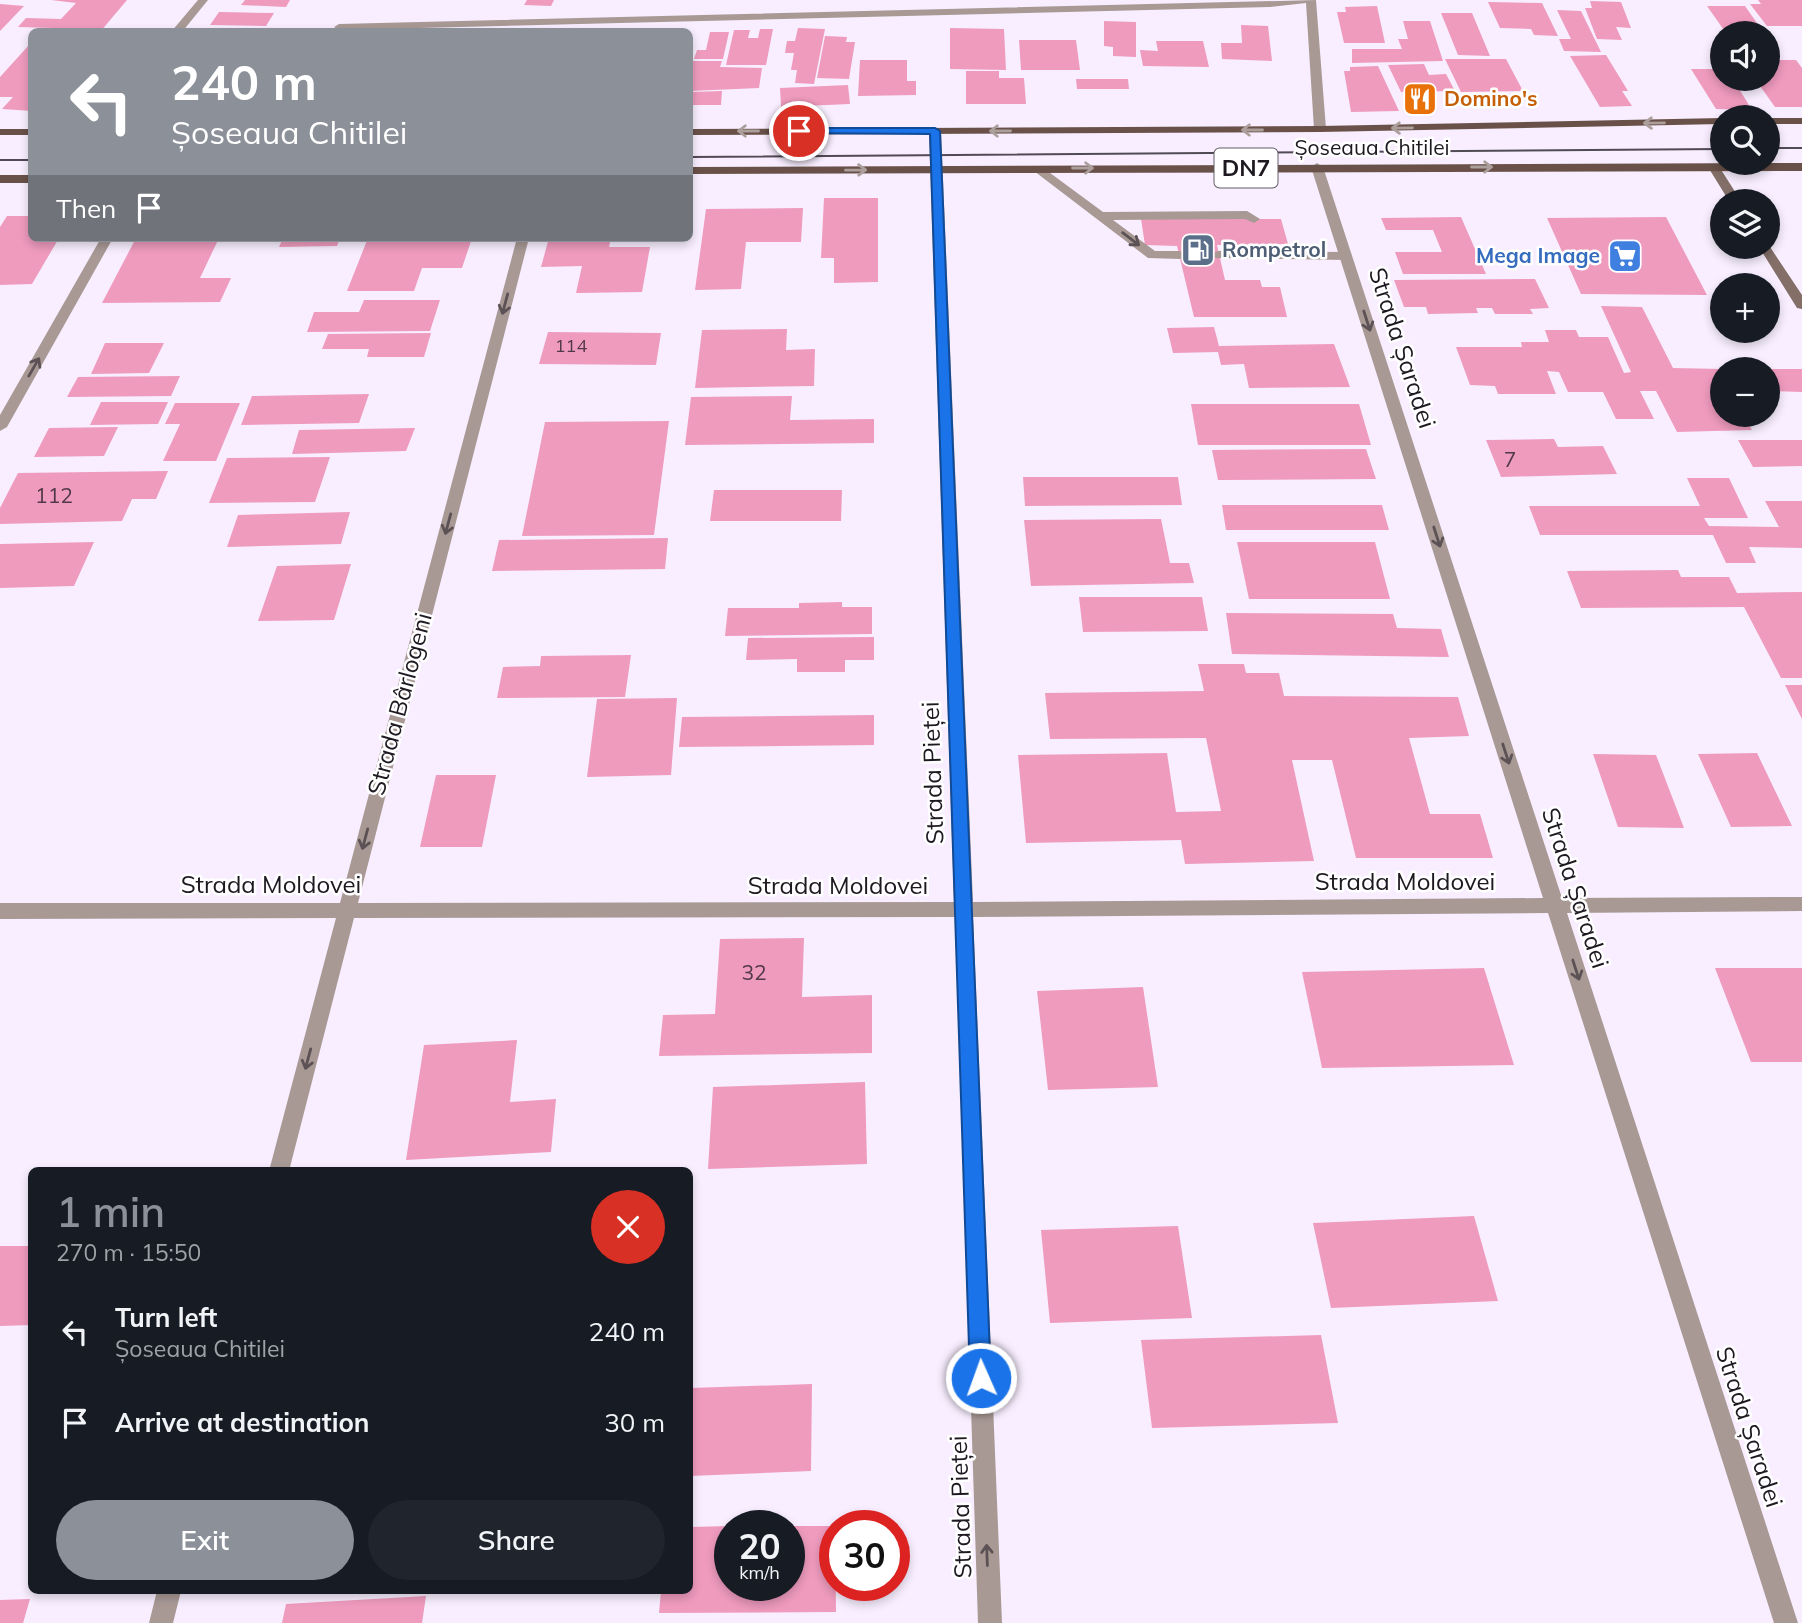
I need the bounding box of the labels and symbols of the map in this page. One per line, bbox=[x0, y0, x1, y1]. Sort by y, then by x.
restaurant icon: Domino's bbox=[1401, 80, 1439, 118]
place label: Domino's bbox=[1444, 85, 1538, 111]
pin bbox=[769, 101, 829, 161]
one-way arrow bbox=[1643, 116, 1666, 129]
one-way arrow bbox=[1391, 121, 1414, 134]
one-way arrow bbox=[1240, 123, 1263, 137]
one-way arrow bbox=[736, 124, 759, 138]
one-way arrow bbox=[988, 124, 1011, 138]
street label: Șoseaua Chitilei bbox=[1294, 134, 1450, 161]
road number: DN7 bbox=[1214, 148, 1278, 188]
one-way arrow bbox=[1470, 160, 1493, 174]
one-way arrow bbox=[1071, 161, 1094, 175]
one-way arrow bbox=[844, 163, 867, 177]
fuel station icon: Rompetrol bbox=[1179, 231, 1217, 269]
one-way arrow bbox=[1121, 232, 1140, 247]
place label: Rompetrol bbox=[1222, 236, 1326, 262]
supermarket icon: Mega Image bbox=[1606, 237, 1644, 275]
place label: Mega Image bbox=[1476, 242, 1600, 268]
street label: Strada Șaradei bbox=[1362, 264, 1443, 432]
one-way arrow bbox=[498, 292, 511, 315]
one-way arrow bbox=[1362, 309, 1374, 331]
house number: 114 bbox=[555, 334, 587, 357]
one-way arrow bbox=[27, 358, 41, 378]
house number: 7 bbox=[1504, 446, 1516, 472]
house number: 112 bbox=[35, 482, 73, 508]
one-way arrow bbox=[441, 512, 454, 535]
one-way arrow bbox=[1432, 526, 1444, 548]
street label: Strada Bârlogeni bbox=[360, 609, 438, 798]
street label: Strada Pieței bbox=[915, 701, 950, 845]
one-way arrow bbox=[1501, 742, 1514, 764]
street label: Strada Șaradei bbox=[1535, 804, 1616, 972]
one-way arrow bbox=[358, 827, 371, 850]
street label: Strada Moldovei bbox=[1315, 866, 1495, 896]
street label: Strada Moldovei bbox=[181, 869, 361, 899]
street label: Strada Moldovei bbox=[748, 870, 928, 900]
house number: 32 bbox=[741, 959, 767, 985]
one-way arrow bbox=[1571, 959, 1583, 981]
one-way arrow bbox=[301, 1047, 314, 1070]
position arrow bbox=[944, 1341, 1018, 1415]
street label: Strada Șaradei bbox=[1709, 1343, 1790, 1511]
street label: Strada Pieței bbox=[943, 1435, 978, 1579]
speed limit sign: 30 bbox=[819, 1510, 910, 1601]
one-way arrow bbox=[981, 1544, 994, 1567]

